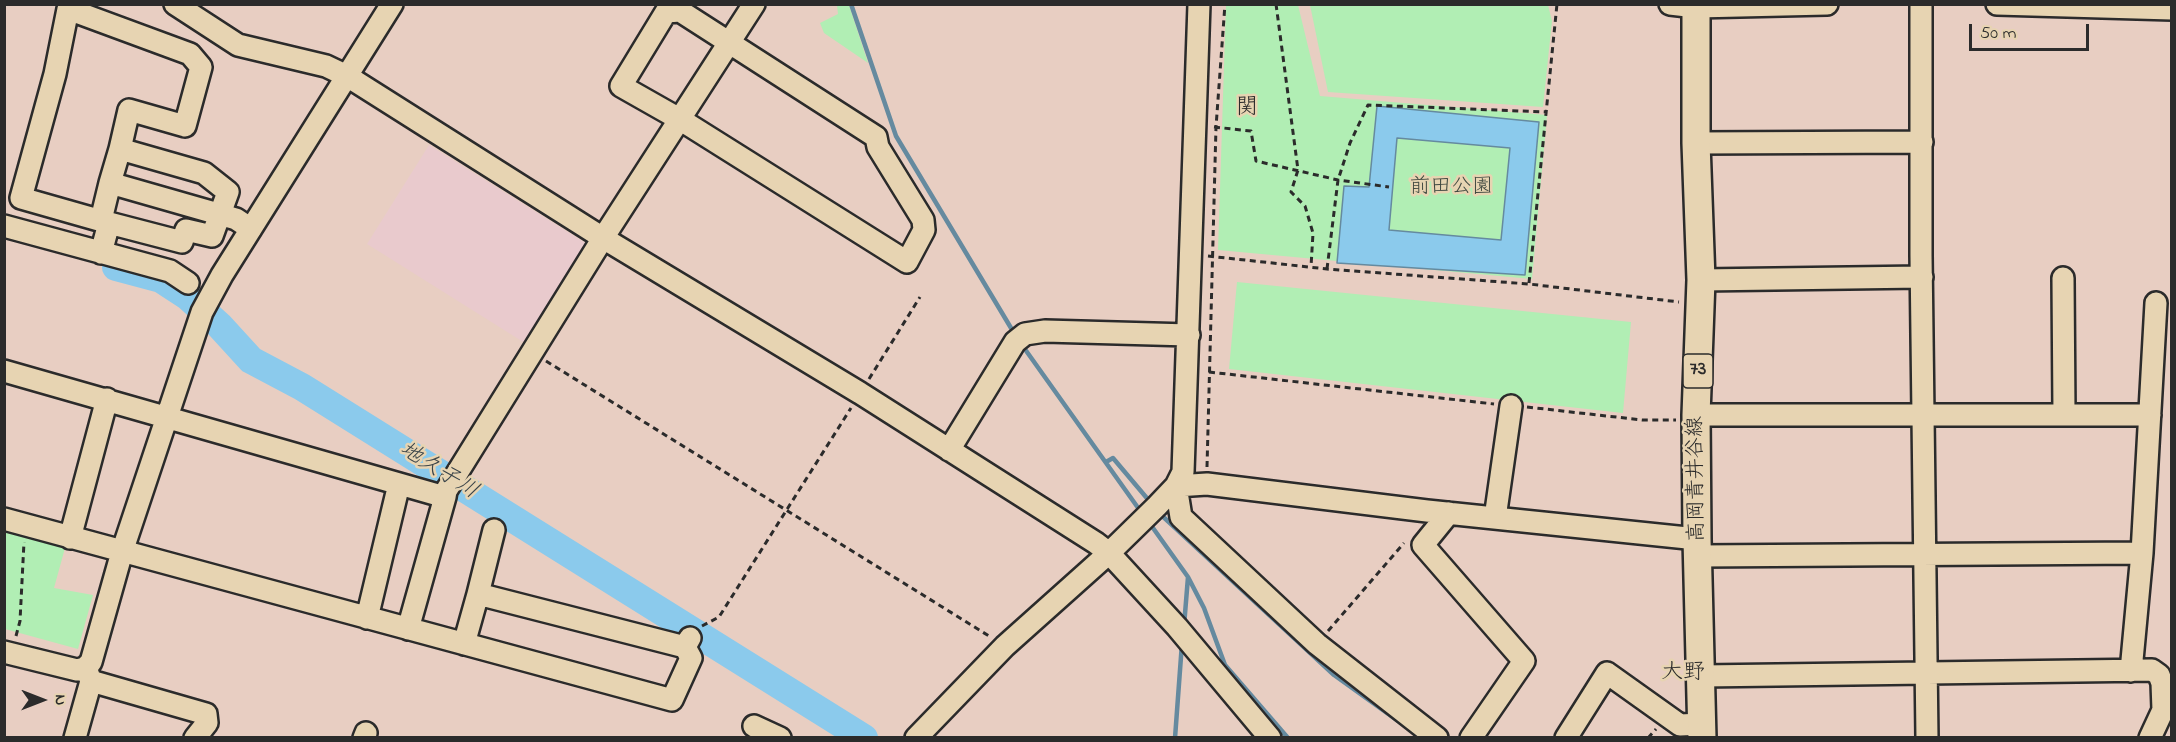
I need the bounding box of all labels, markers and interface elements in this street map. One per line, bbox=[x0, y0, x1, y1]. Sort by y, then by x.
scale bar bbox=[1972, 12, 2092, 50]
text: 50 m bbox=[1980, 21, 2017, 47]
district label: 関 bbox=[1236, 96, 1258, 122]
park label: 前田公園 bbox=[1409, 176, 1493, 202]
road number: 73 bbox=[1683, 354, 1713, 388]
street label: 高岡青井谷線 bbox=[1684, 416, 1712, 542]
water label: 地久子川 bbox=[394, 437, 482, 507]
district label: 大野 bbox=[1661, 661, 1705, 687]
north arrow bbox=[12, 670, 72, 730]
text: N bbox=[48, 695, 72, 705]

